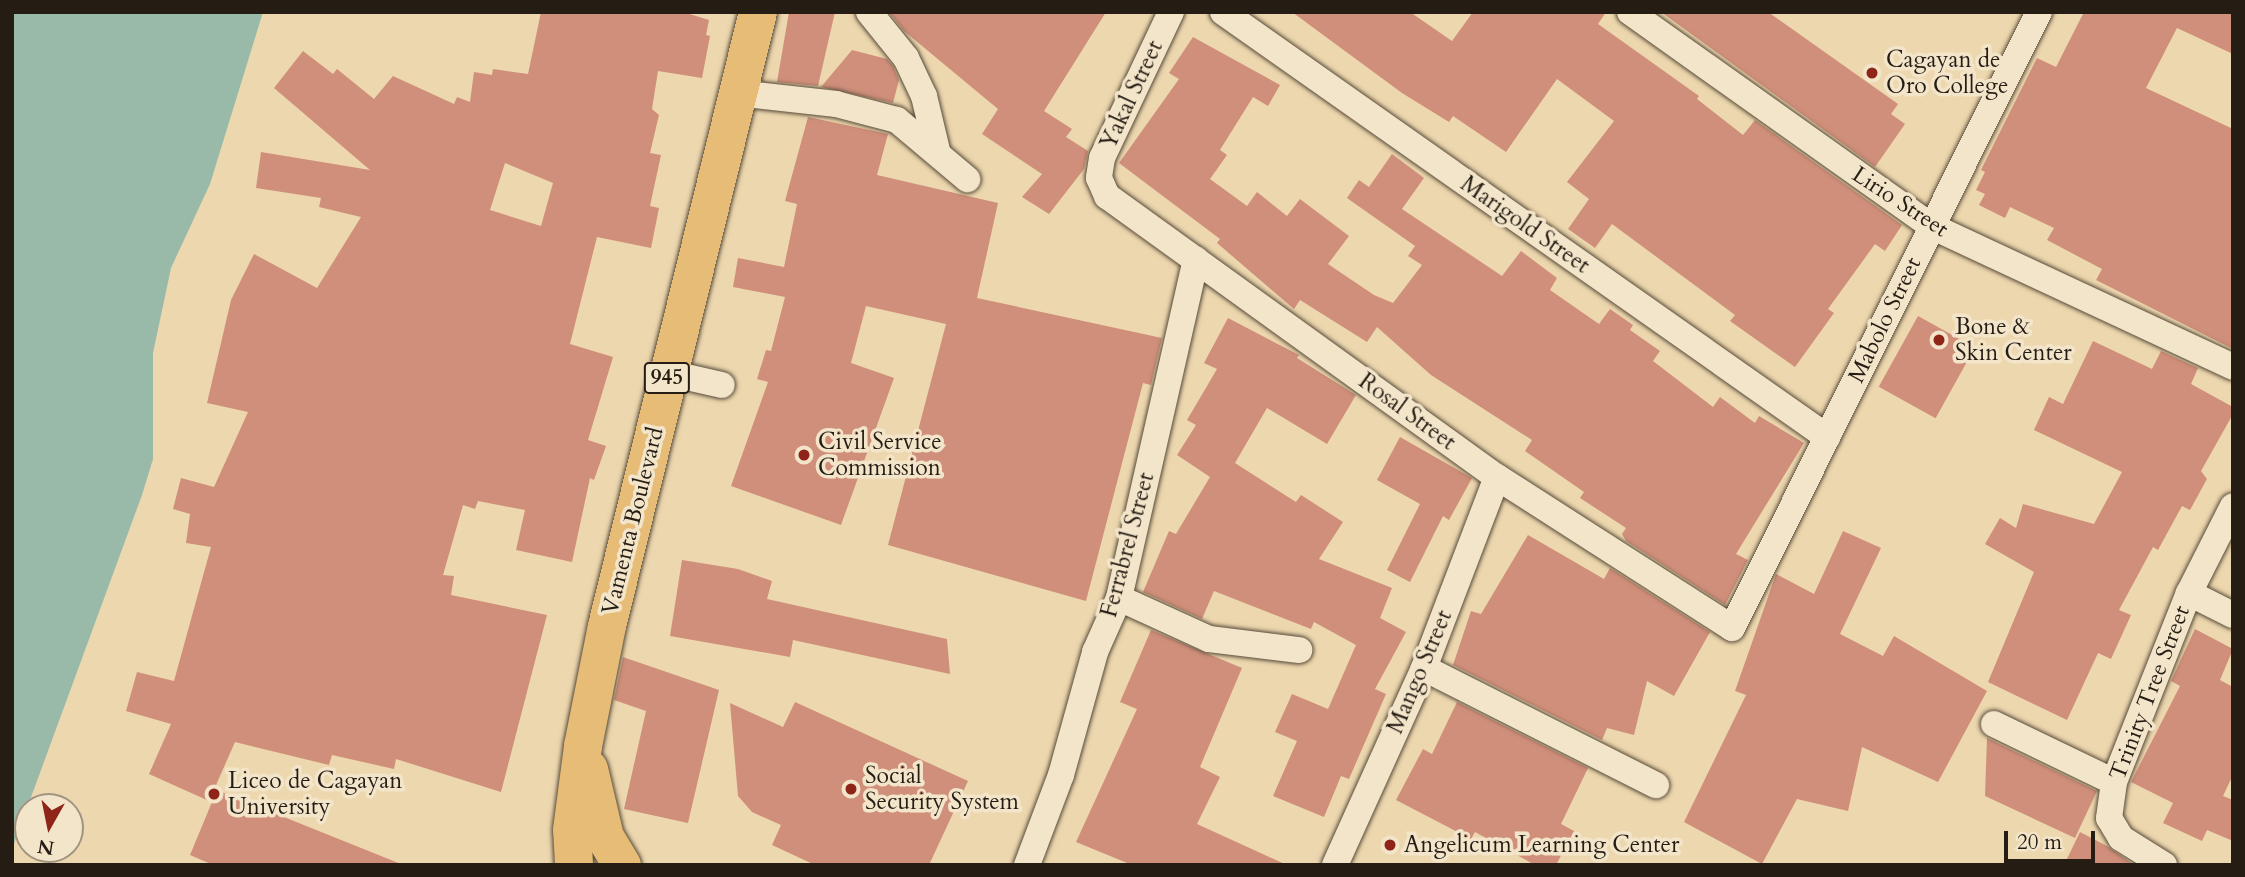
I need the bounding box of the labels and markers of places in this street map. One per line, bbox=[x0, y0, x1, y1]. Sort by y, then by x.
place label: Cagayan de Oro College bbox=[1886, 46, 2008, 100]
marker: Cagayan de Oro College bbox=[1864, 65, 1880, 81]
place label: Bone & Skin Center bbox=[1955, 313, 2072, 367]
marker: Bone & Skin Center bbox=[1929, 330, 1949, 350]
place label: Civil Service Commission bbox=[818, 428, 942, 482]
marker: Civil Service Commission bbox=[796, 447, 812, 463]
place label: Social Security System bbox=[865, 762, 1019, 816]
place label: Liceo de Cagayan University bbox=[228, 767, 402, 821]
marker: Social Security System bbox=[843, 781, 859, 797]
marker: Liceo de Cagayan University bbox=[206, 786, 222, 802]
place label: Angelicum Learning Center bbox=[1404, 831, 1679, 859]
marker: Angelicum Learning Center bbox=[1382, 837, 1398, 853]

